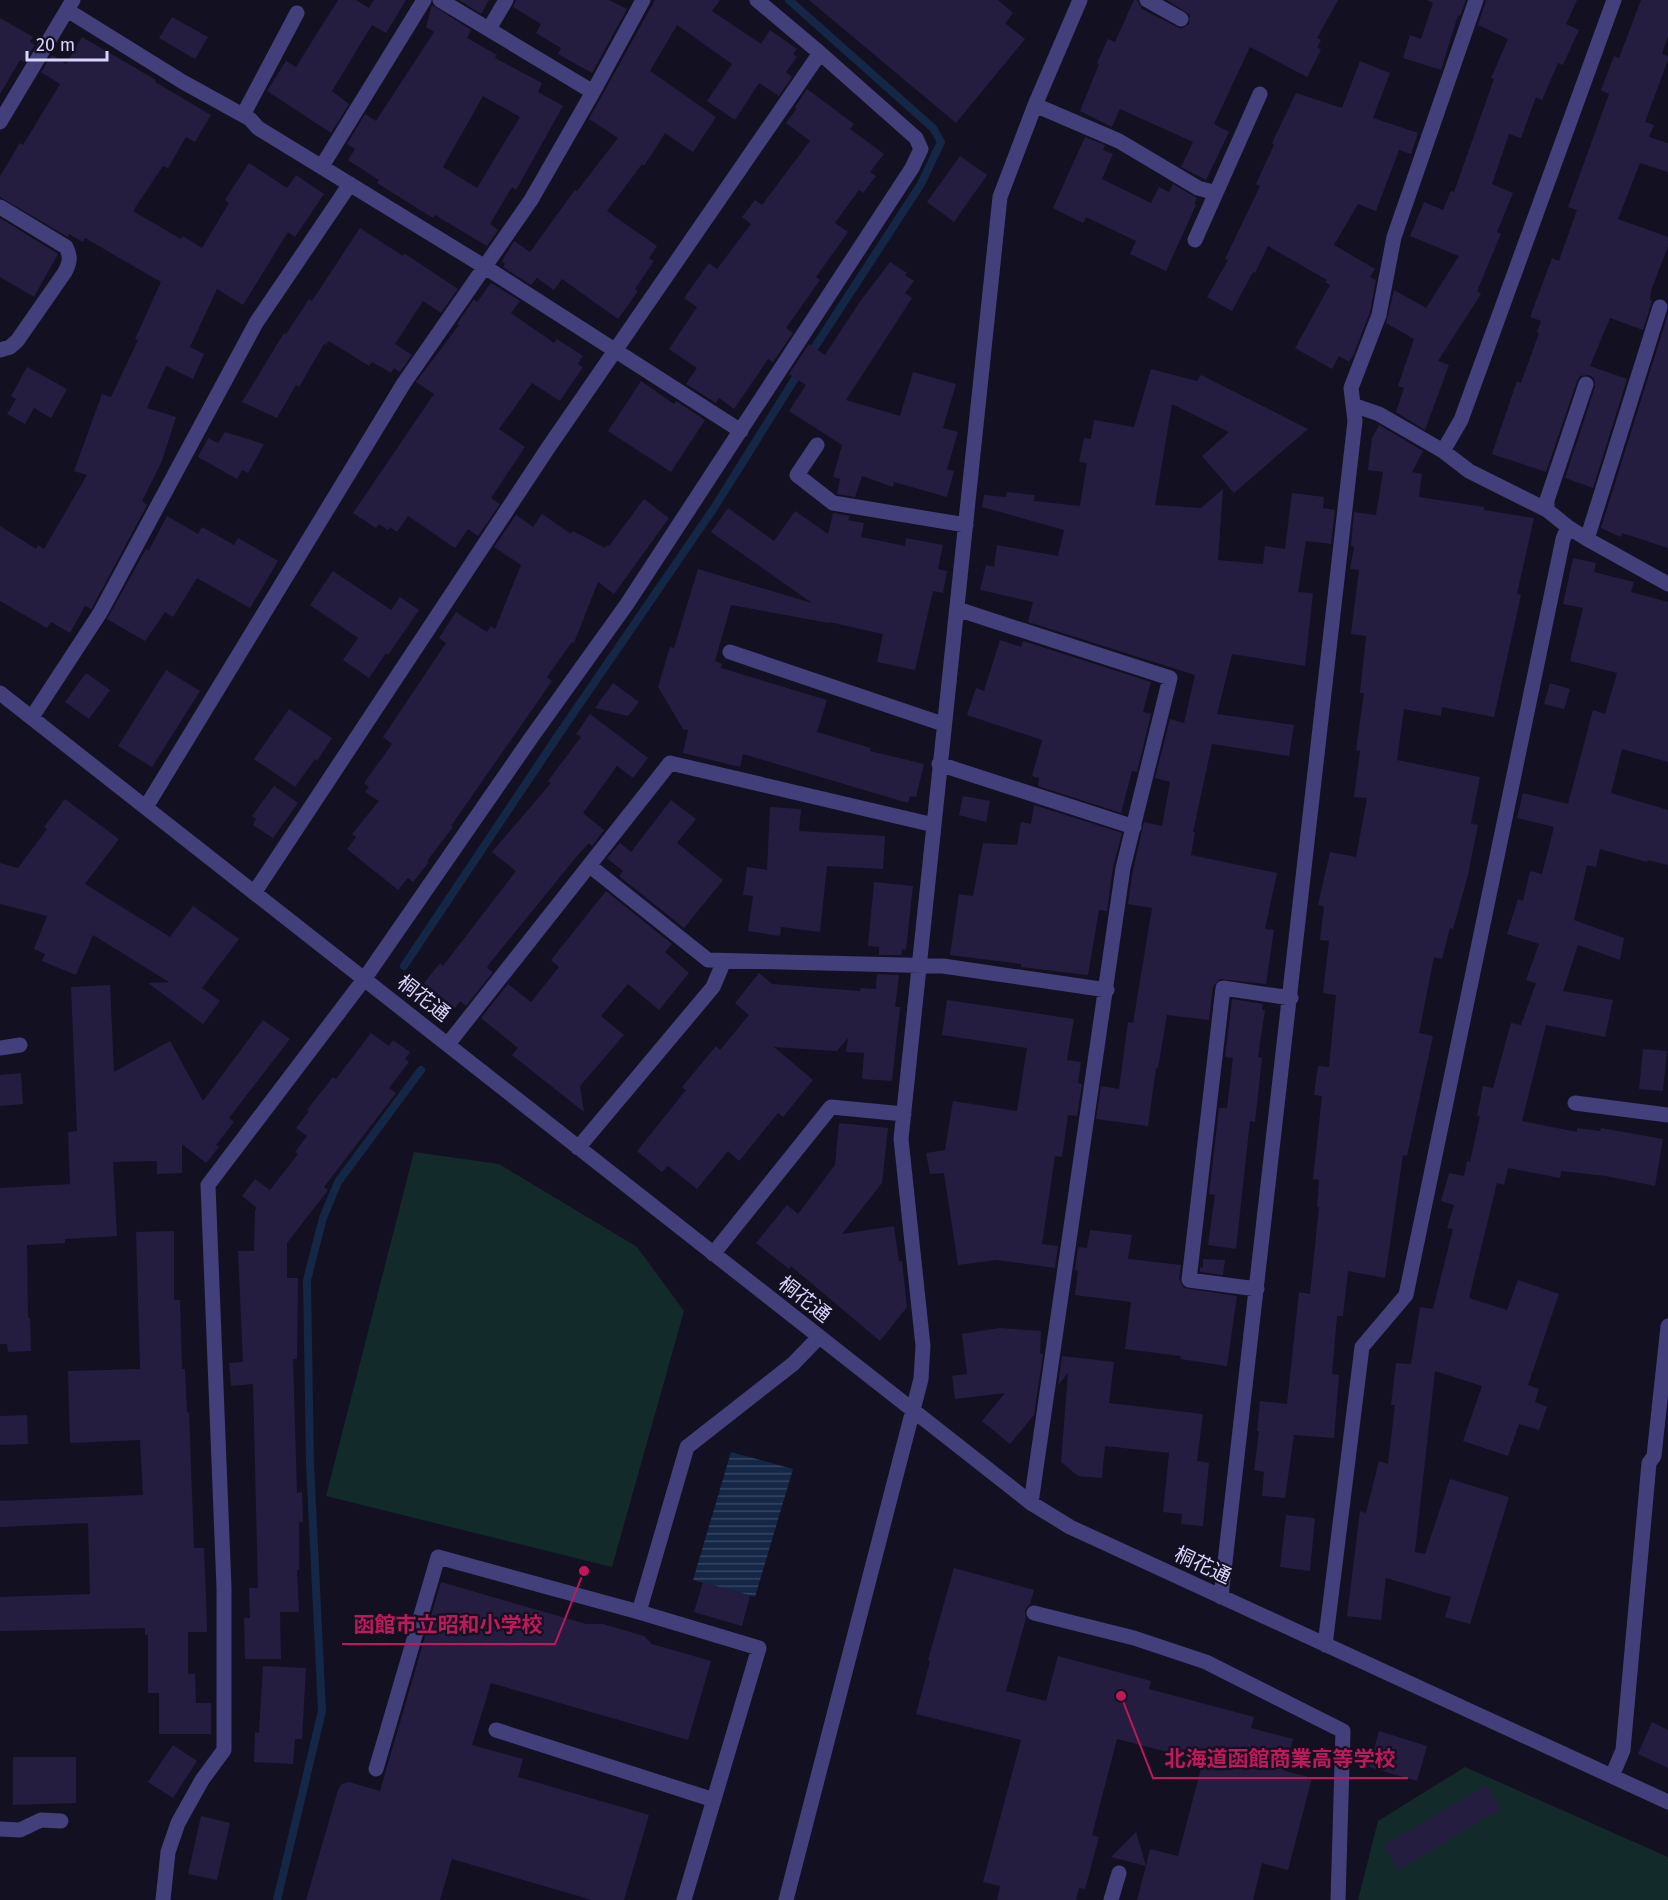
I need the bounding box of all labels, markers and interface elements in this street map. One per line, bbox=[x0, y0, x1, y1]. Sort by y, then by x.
scale bar bbox=[27, 24, 106, 62]
text: 20 m bbox=[36, 34, 75, 56]
street label: 桐花通 bbox=[393, 970, 455, 1026]
street label: 桐花通 bbox=[774, 1271, 836, 1327]
street label: 桐花通 bbox=[1171, 1541, 1235, 1589]
callout: 函館市立昭和小学校 bbox=[342, 1605, 555, 1644]
text: 函館市立昭和小学校 bbox=[354, 1612, 543, 1638]
callout: 北海道函館商業高等学校 bbox=[1153, 1739, 1408, 1778]
text: 北海道函館商業高等学校 bbox=[1165, 1746, 1396, 1772]

